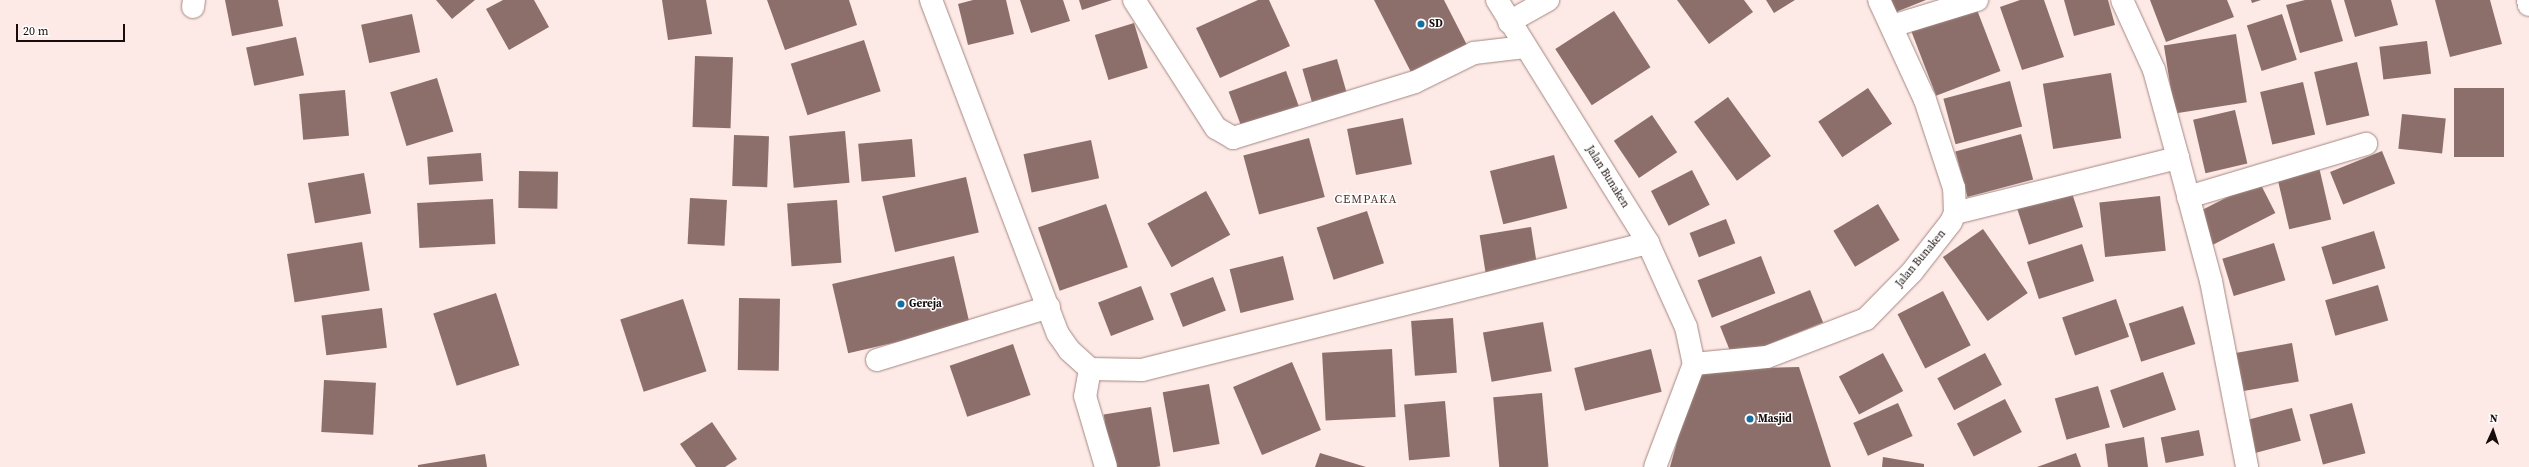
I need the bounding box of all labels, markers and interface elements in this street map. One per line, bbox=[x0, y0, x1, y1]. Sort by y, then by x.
scale bar bbox=[18, 16, 127, 42]
place label: SD bbox=[1429, 17, 1443, 31]
marker: SD bbox=[1416, 19, 1426, 29]
text: 20 m bbox=[23, 23, 49, 39]
street label: Jalan Bunaken bbox=[1583, 143, 1631, 211]
district label: CEMPAKA bbox=[1335, 193, 1397, 207]
street label: Jalan Bunaken bbox=[1893, 228, 1949, 290]
place label: Gereja bbox=[909, 297, 942, 311]
marker: Gereja bbox=[896, 299, 906, 309]
north arrow bbox=[2473, 411, 2513, 451]
text: N bbox=[2489, 411, 2498, 426]
place label: Masjid bbox=[1758, 412, 1792, 426]
marker: Masjid bbox=[1745, 414, 1755, 424]

